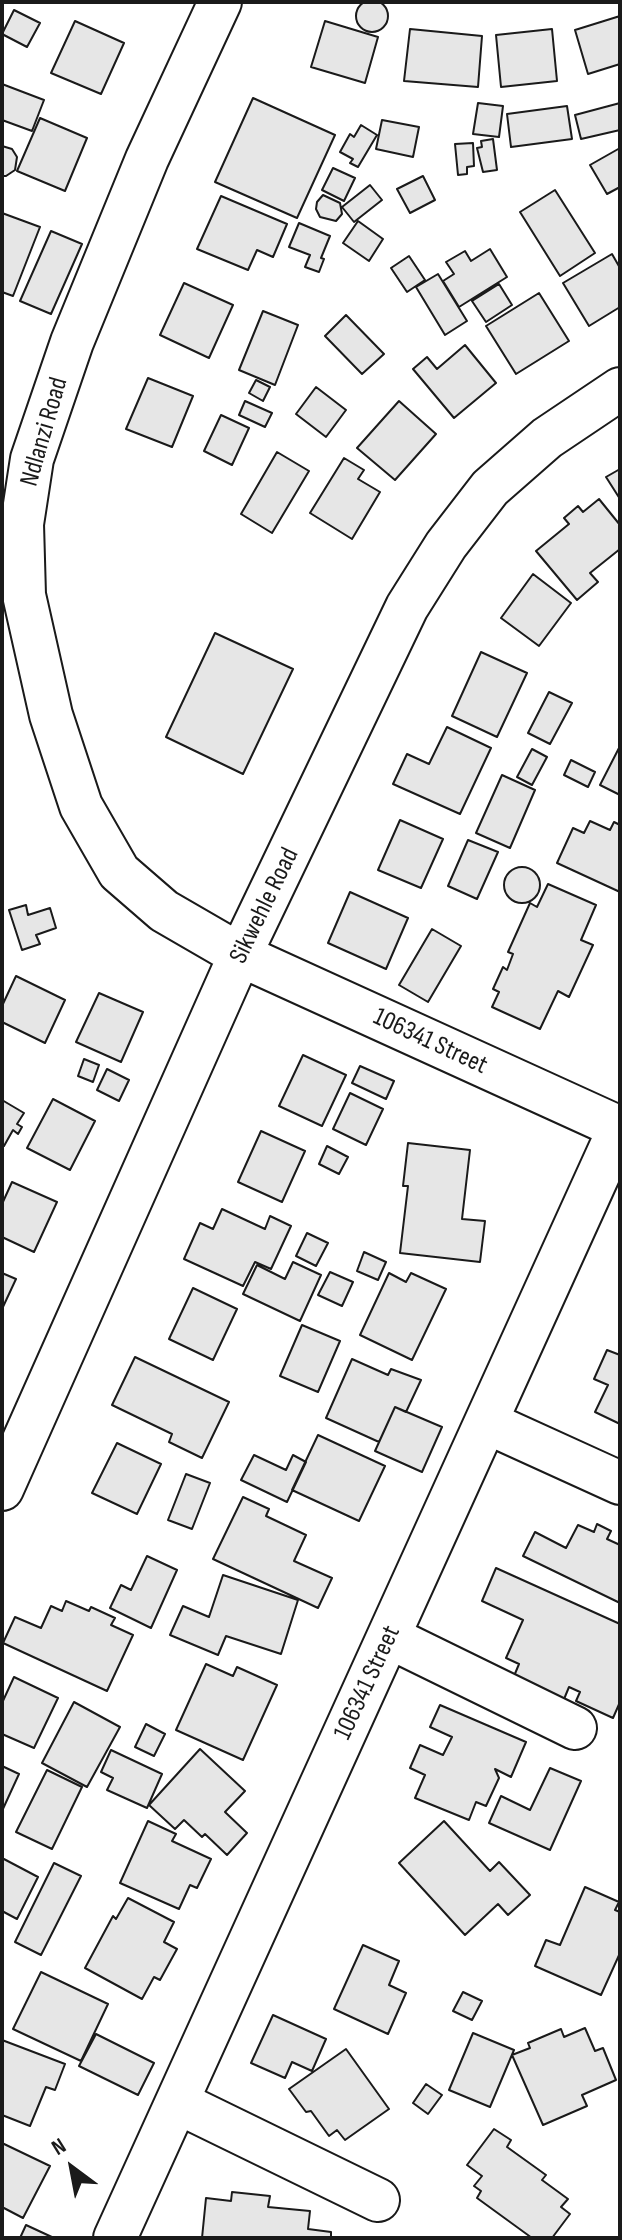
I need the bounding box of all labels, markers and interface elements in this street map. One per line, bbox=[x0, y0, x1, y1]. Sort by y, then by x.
street label: Ndlanzi Road bbox=[15, 374, 75, 490]
street label: Sikwehle Road bbox=[224, 843, 306, 969]
street label: 106341 Street bbox=[368, 1002, 492, 1082]
street label: 106341 Street bbox=[328, 1621, 408, 1745]
north arrow bbox=[32, 2128, 112, 2208]
text: N bbox=[47, 2133, 71, 2162]

